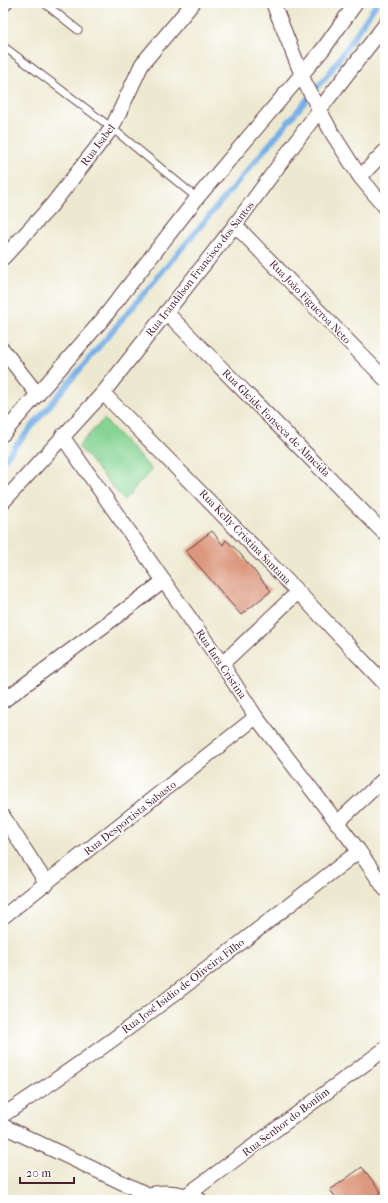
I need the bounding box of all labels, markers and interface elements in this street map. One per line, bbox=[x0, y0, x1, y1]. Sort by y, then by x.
street label: Rua Isabel bbox=[78, 121, 118, 169]
street label: Rua Irandilson Francisco dos Santos bbox=[143, 199, 257, 339]
street label: Rua João Figueroa Neto bbox=[267, 257, 354, 347]
street label: Rua Gleide Fonseca de Almeida bbox=[219, 366, 333, 480]
street label: Rua Kelly Cristina Santana bbox=[196, 487, 294, 588]
street label: Rua Iara Cristina bbox=[193, 627, 250, 702]
street label: Rua Desportista Sabasto bbox=[81, 778, 179, 858]
street label: Rua José Isidio de Oliveira Filho bbox=[119, 935, 247, 1036]
street label: Rua Senhor do Bonfim bbox=[240, 1084, 333, 1159]
scale bar bbox=[20, 1159, 74, 1185]
text: 20 m bbox=[26, 1166, 51, 1180]

